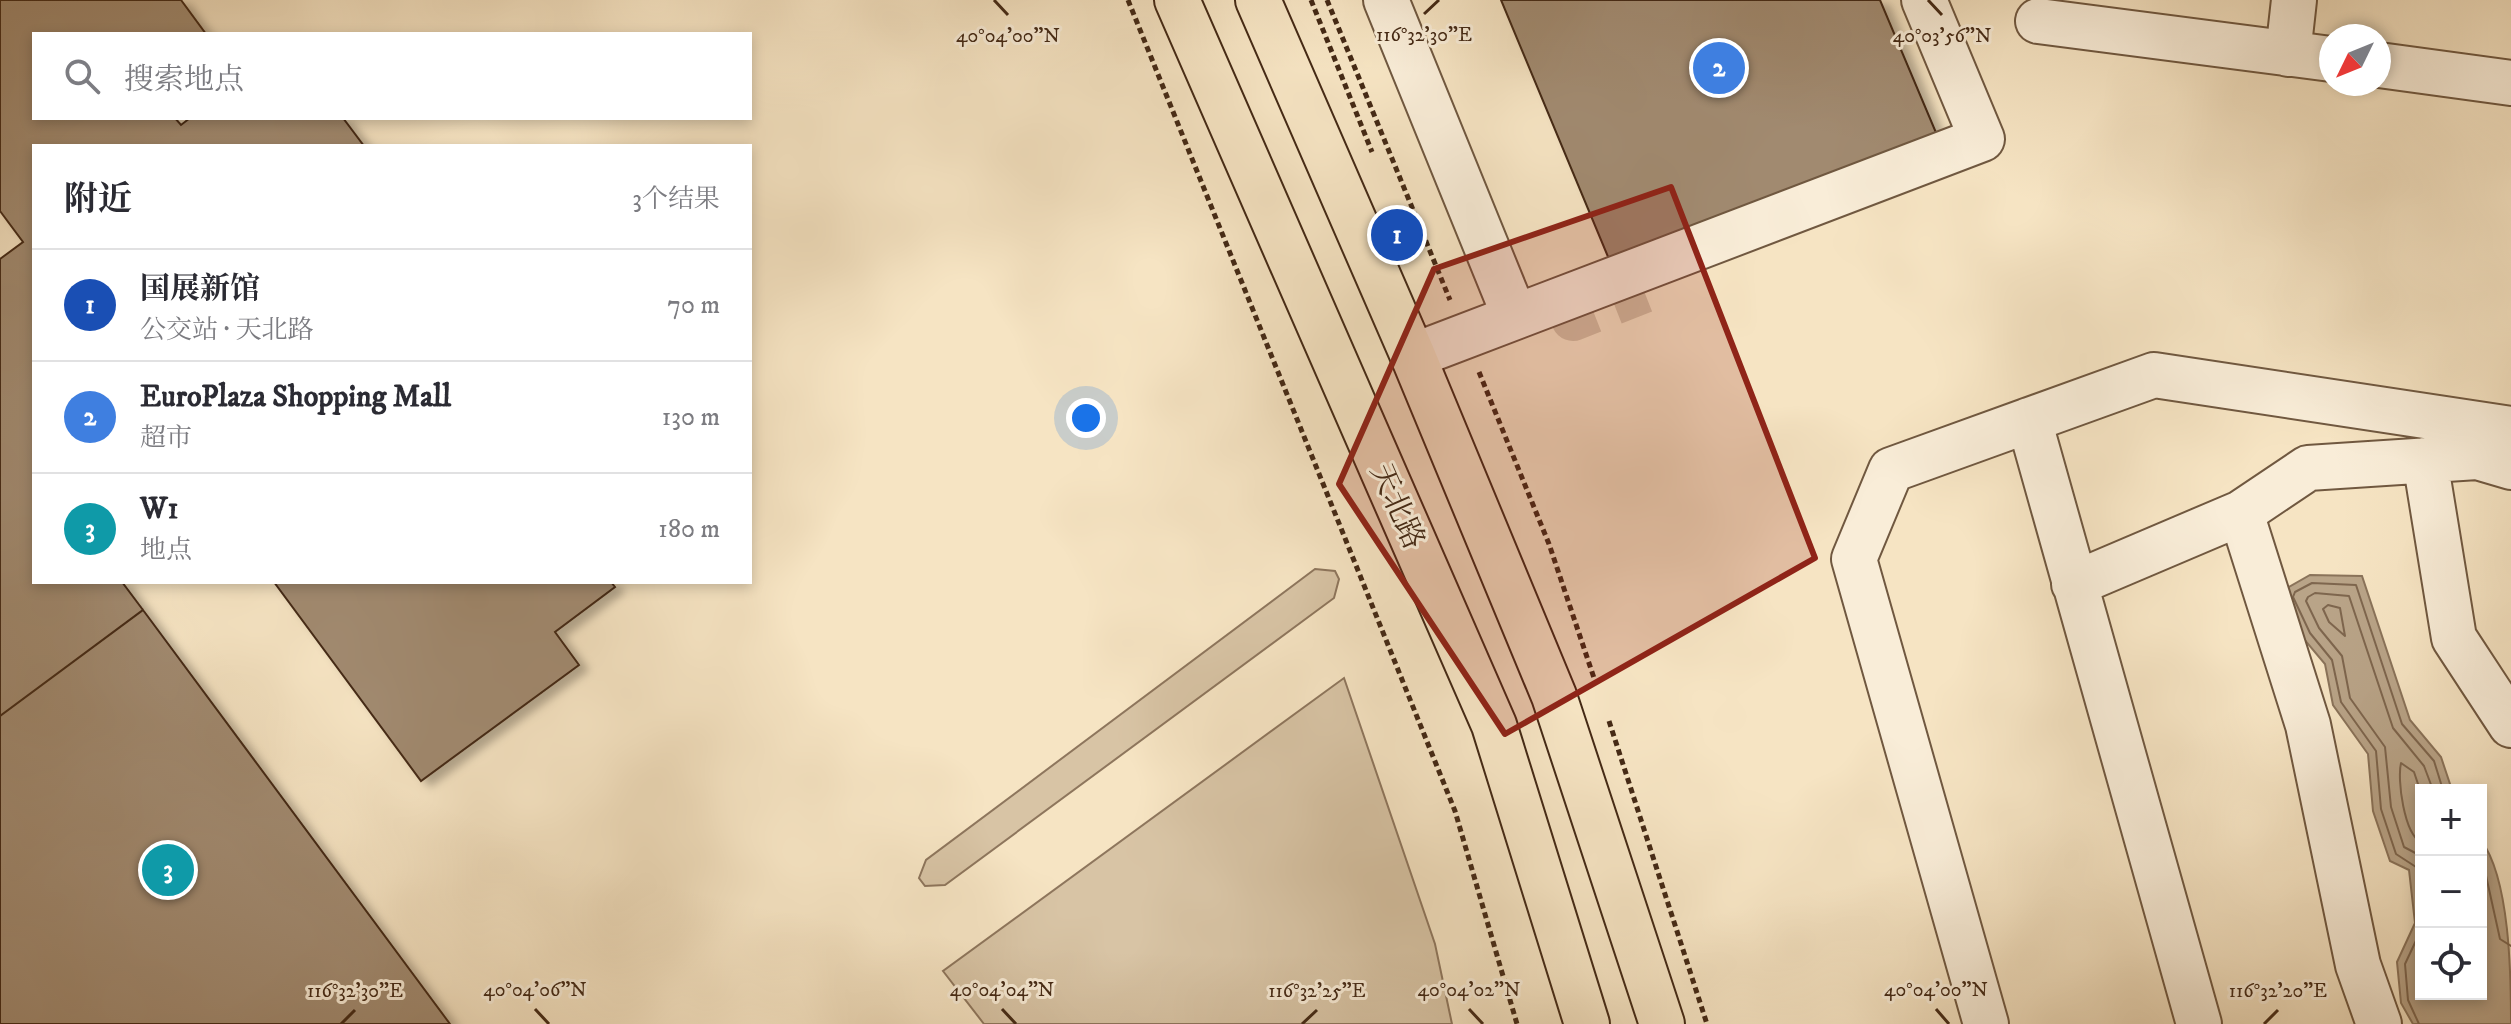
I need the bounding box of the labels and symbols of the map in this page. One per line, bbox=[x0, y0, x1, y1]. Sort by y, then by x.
text: 116°32'30"E bbox=[1376, 23, 1472, 48]
text: 40°04'00"N bbox=[956, 24, 1060, 49]
text: 40°03'56"N bbox=[1893, 24, 1991, 49]
north arrow bbox=[2319, 24, 2391, 96]
pin: 2 bbox=[1693, 38, 1745, 98]
pin: 1 bbox=[1371, 205, 1423, 265]
your location bbox=[1066, 398, 1106, 438]
street label: 天北路 bbox=[1361, 458, 1432, 555]
pin: 3 bbox=[142, 840, 194, 900]
text: 40°04'06"N bbox=[483, 978, 587, 1003]
text: 40°04'04"N bbox=[950, 978, 1054, 1003]
text: 40°04'02"N bbox=[1418, 978, 1520, 1003]
text: 40°04'00"N bbox=[1884, 978, 1988, 1003]
text: 116°32'30"E bbox=[307, 979, 403, 1004]
text: 116°32'25"E bbox=[1268, 979, 1366, 1004]
text: 116°32'20"E bbox=[2229, 979, 2327, 1004]

